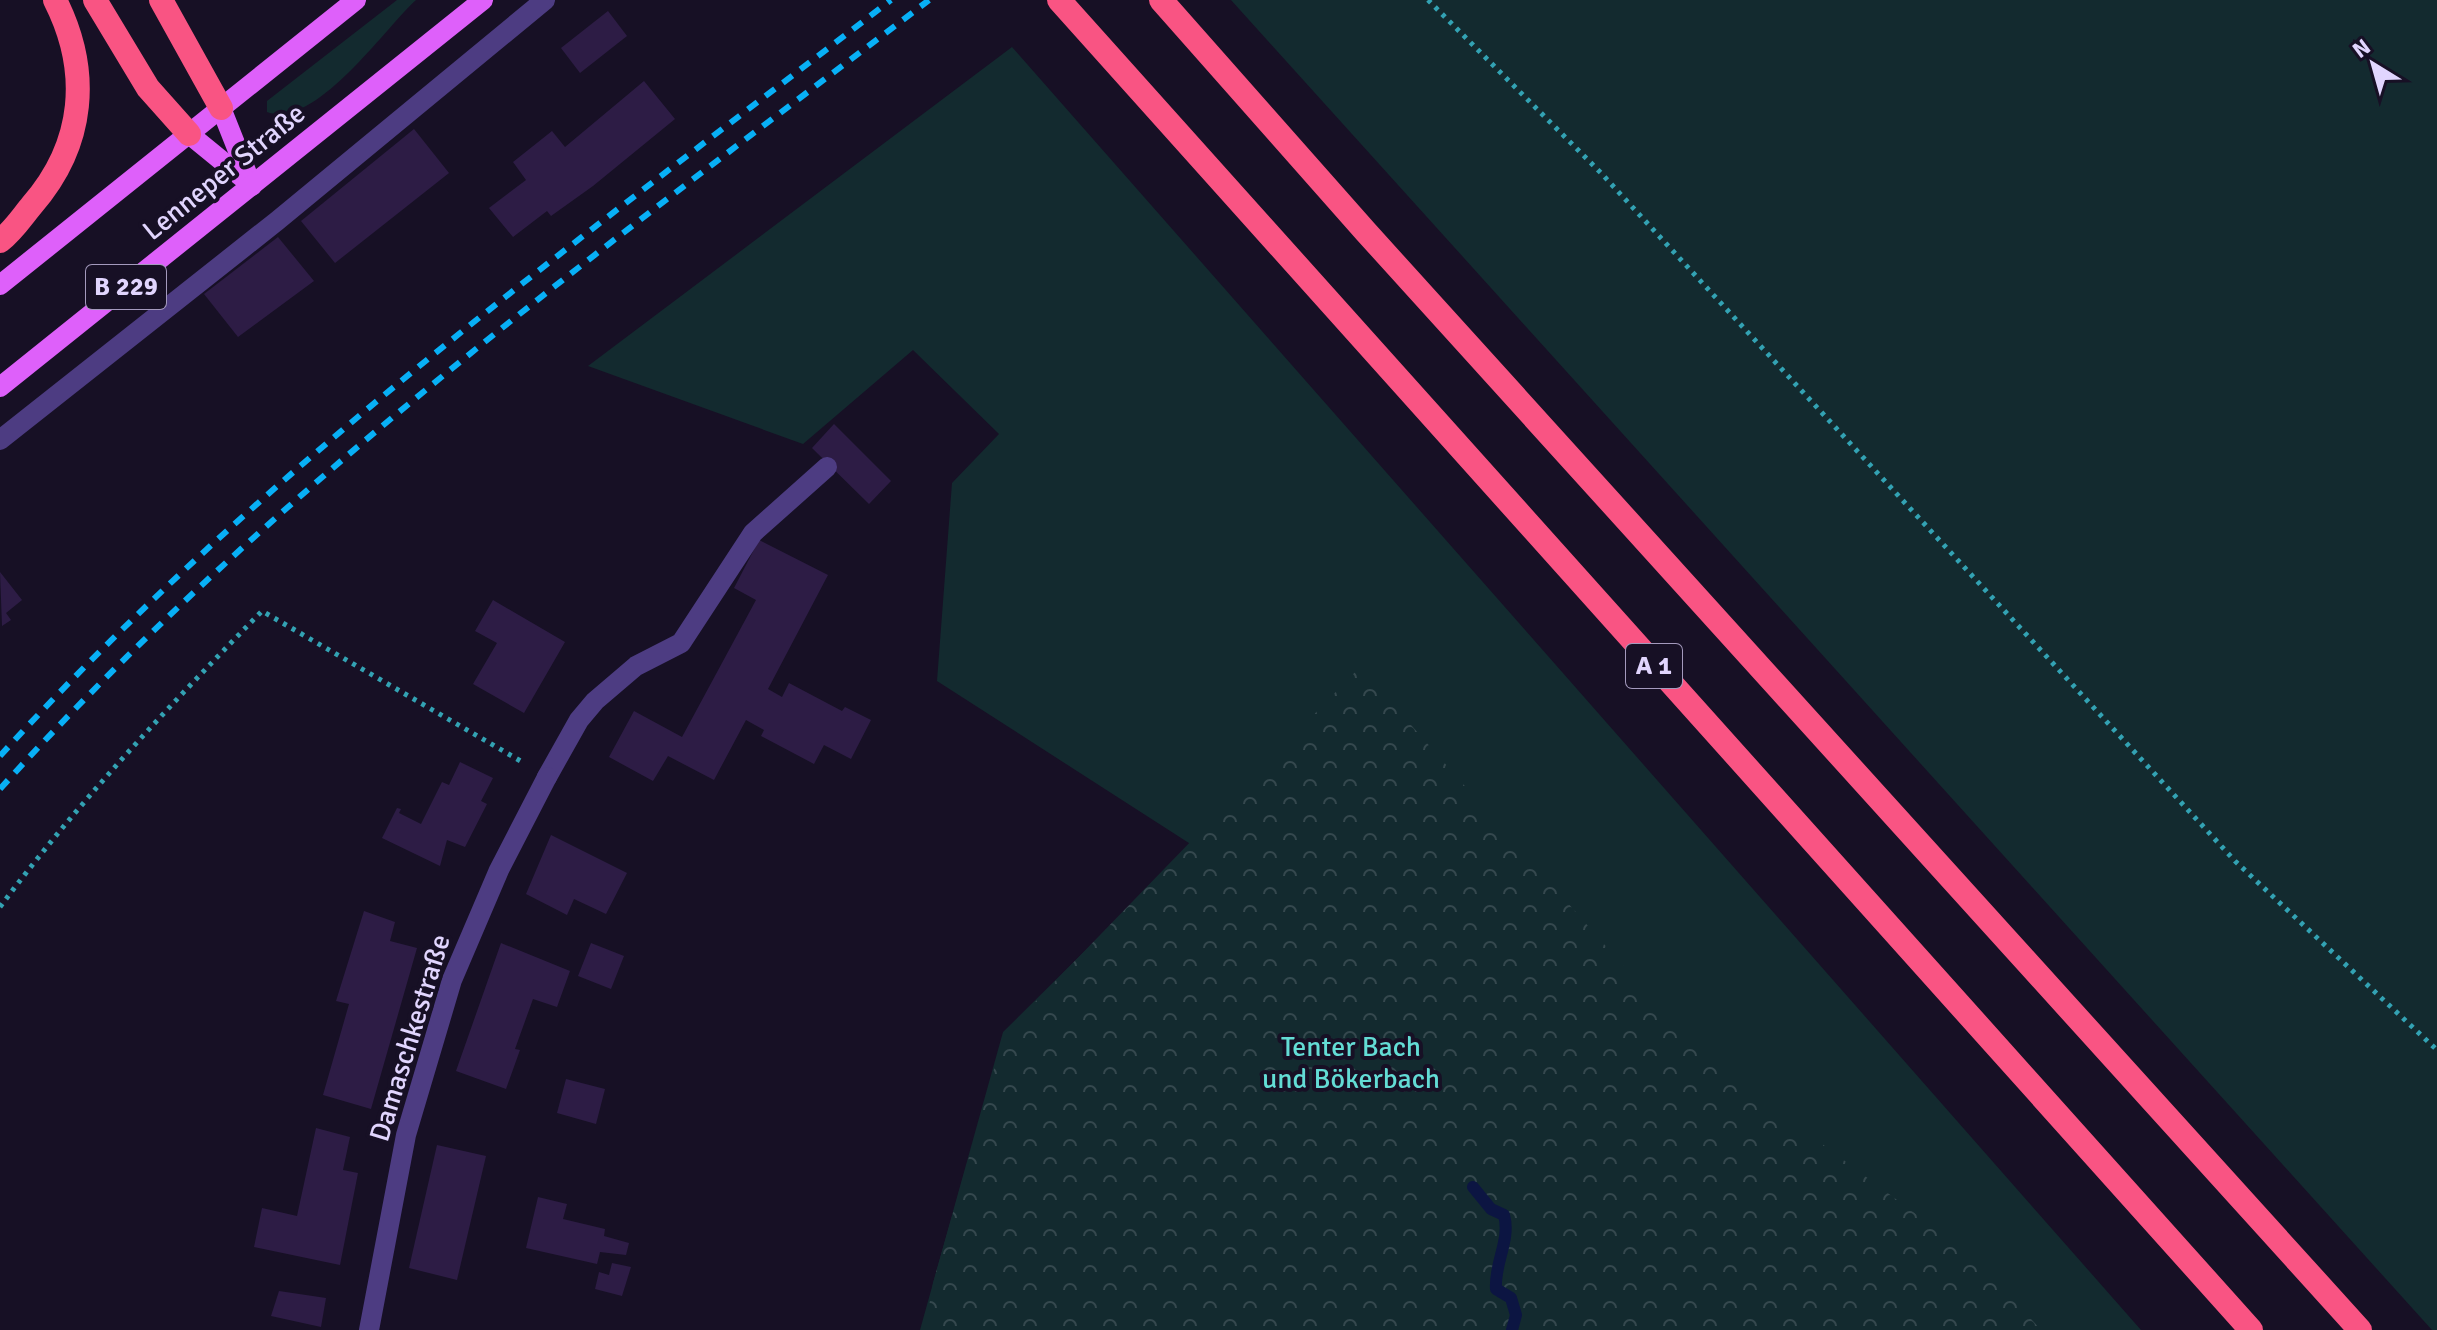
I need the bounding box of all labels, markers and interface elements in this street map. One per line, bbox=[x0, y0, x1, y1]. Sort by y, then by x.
north arrow bbox=[2333, 24, 2413, 104]
text: N bbox=[2347, 33, 2376, 64]
street label: Lenneper Straße bbox=[136, 96, 312, 248]
road number: B 229 bbox=[86, 265, 166, 309]
road number: A 1 bbox=[1626, 644, 1682, 688]
street label: Damaschkestraße bbox=[362, 930, 458, 1146]
park label: Tenter Bach und Bökerbach bbox=[1262, 1030, 1440, 1096]

